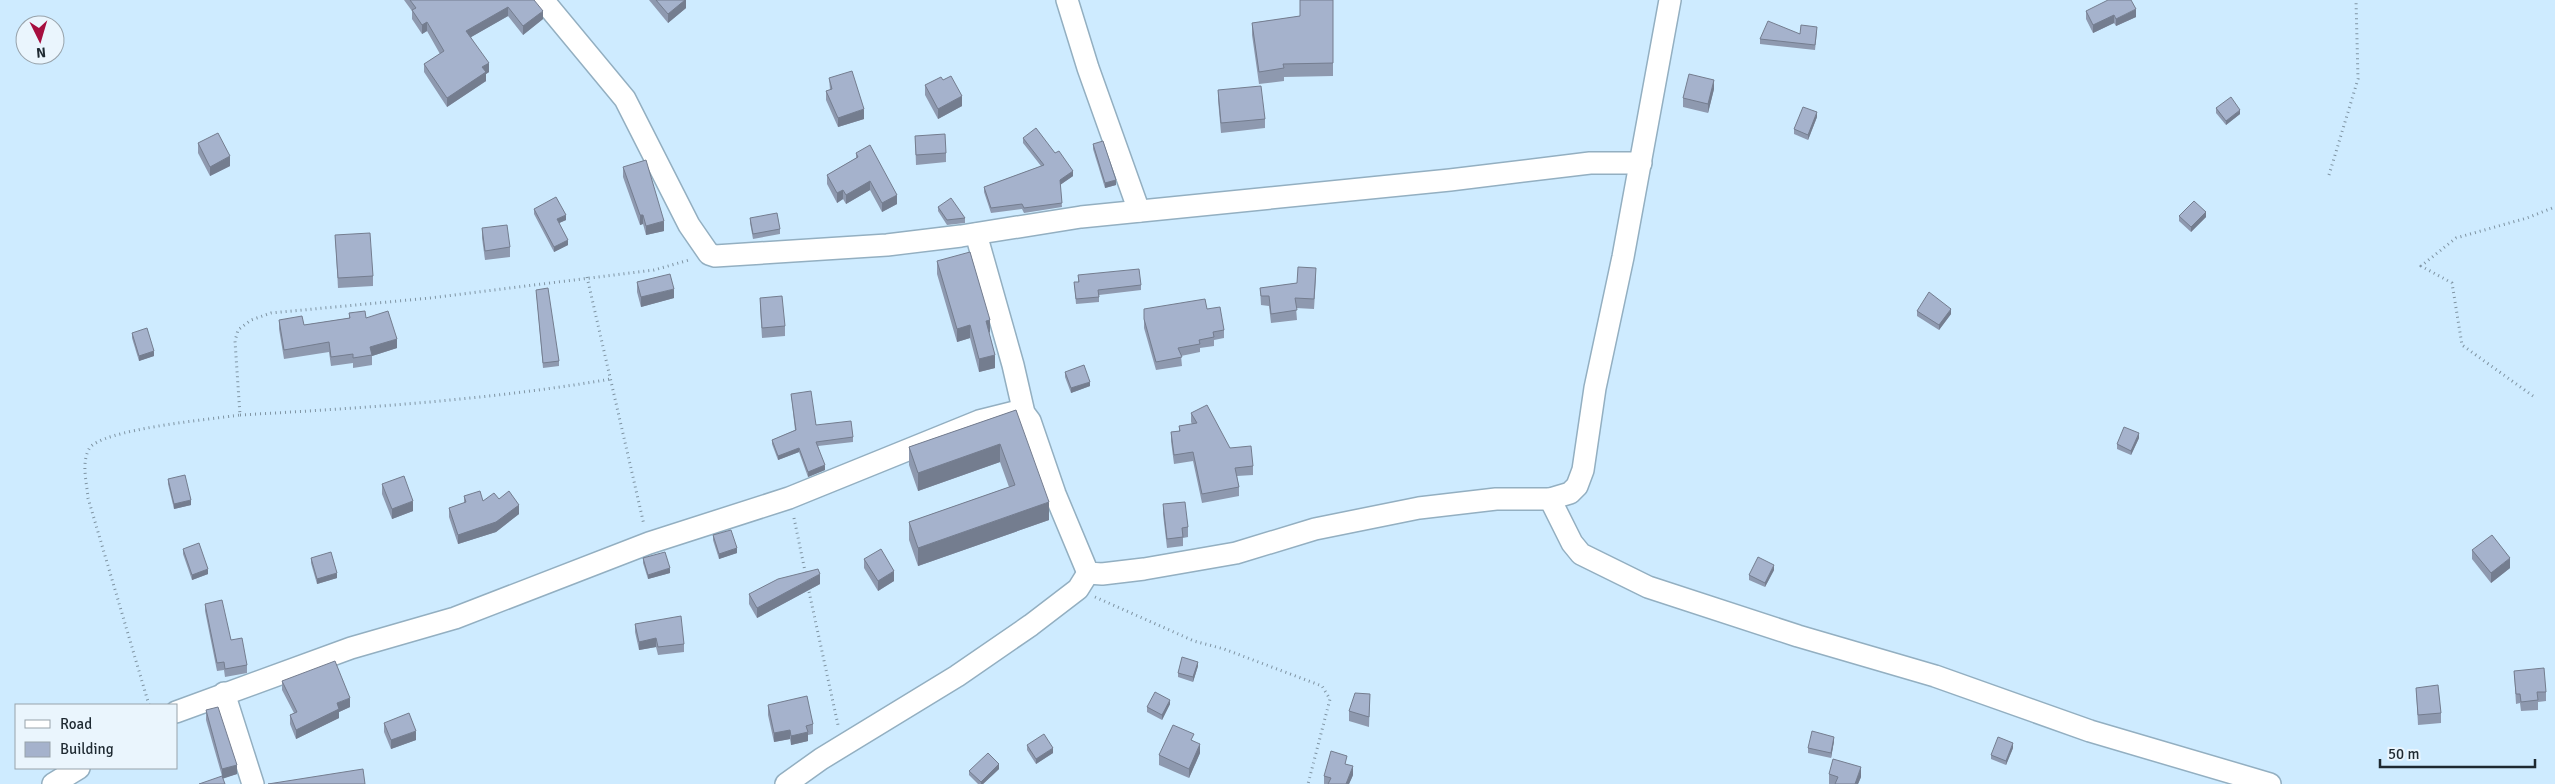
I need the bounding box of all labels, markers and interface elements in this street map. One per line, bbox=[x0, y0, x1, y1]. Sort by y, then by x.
north arrow bbox=[15, 15, 65, 65]
text: N bbox=[35, 44, 47, 61]
legend bbox=[15, 704, 178, 769]
text: Road bbox=[60, 715, 92, 733]
scale bar bbox=[2380, 736, 2535, 768]
text: Building bbox=[60, 740, 114, 758]
text: 50 m bbox=[2388, 745, 2419, 763]

